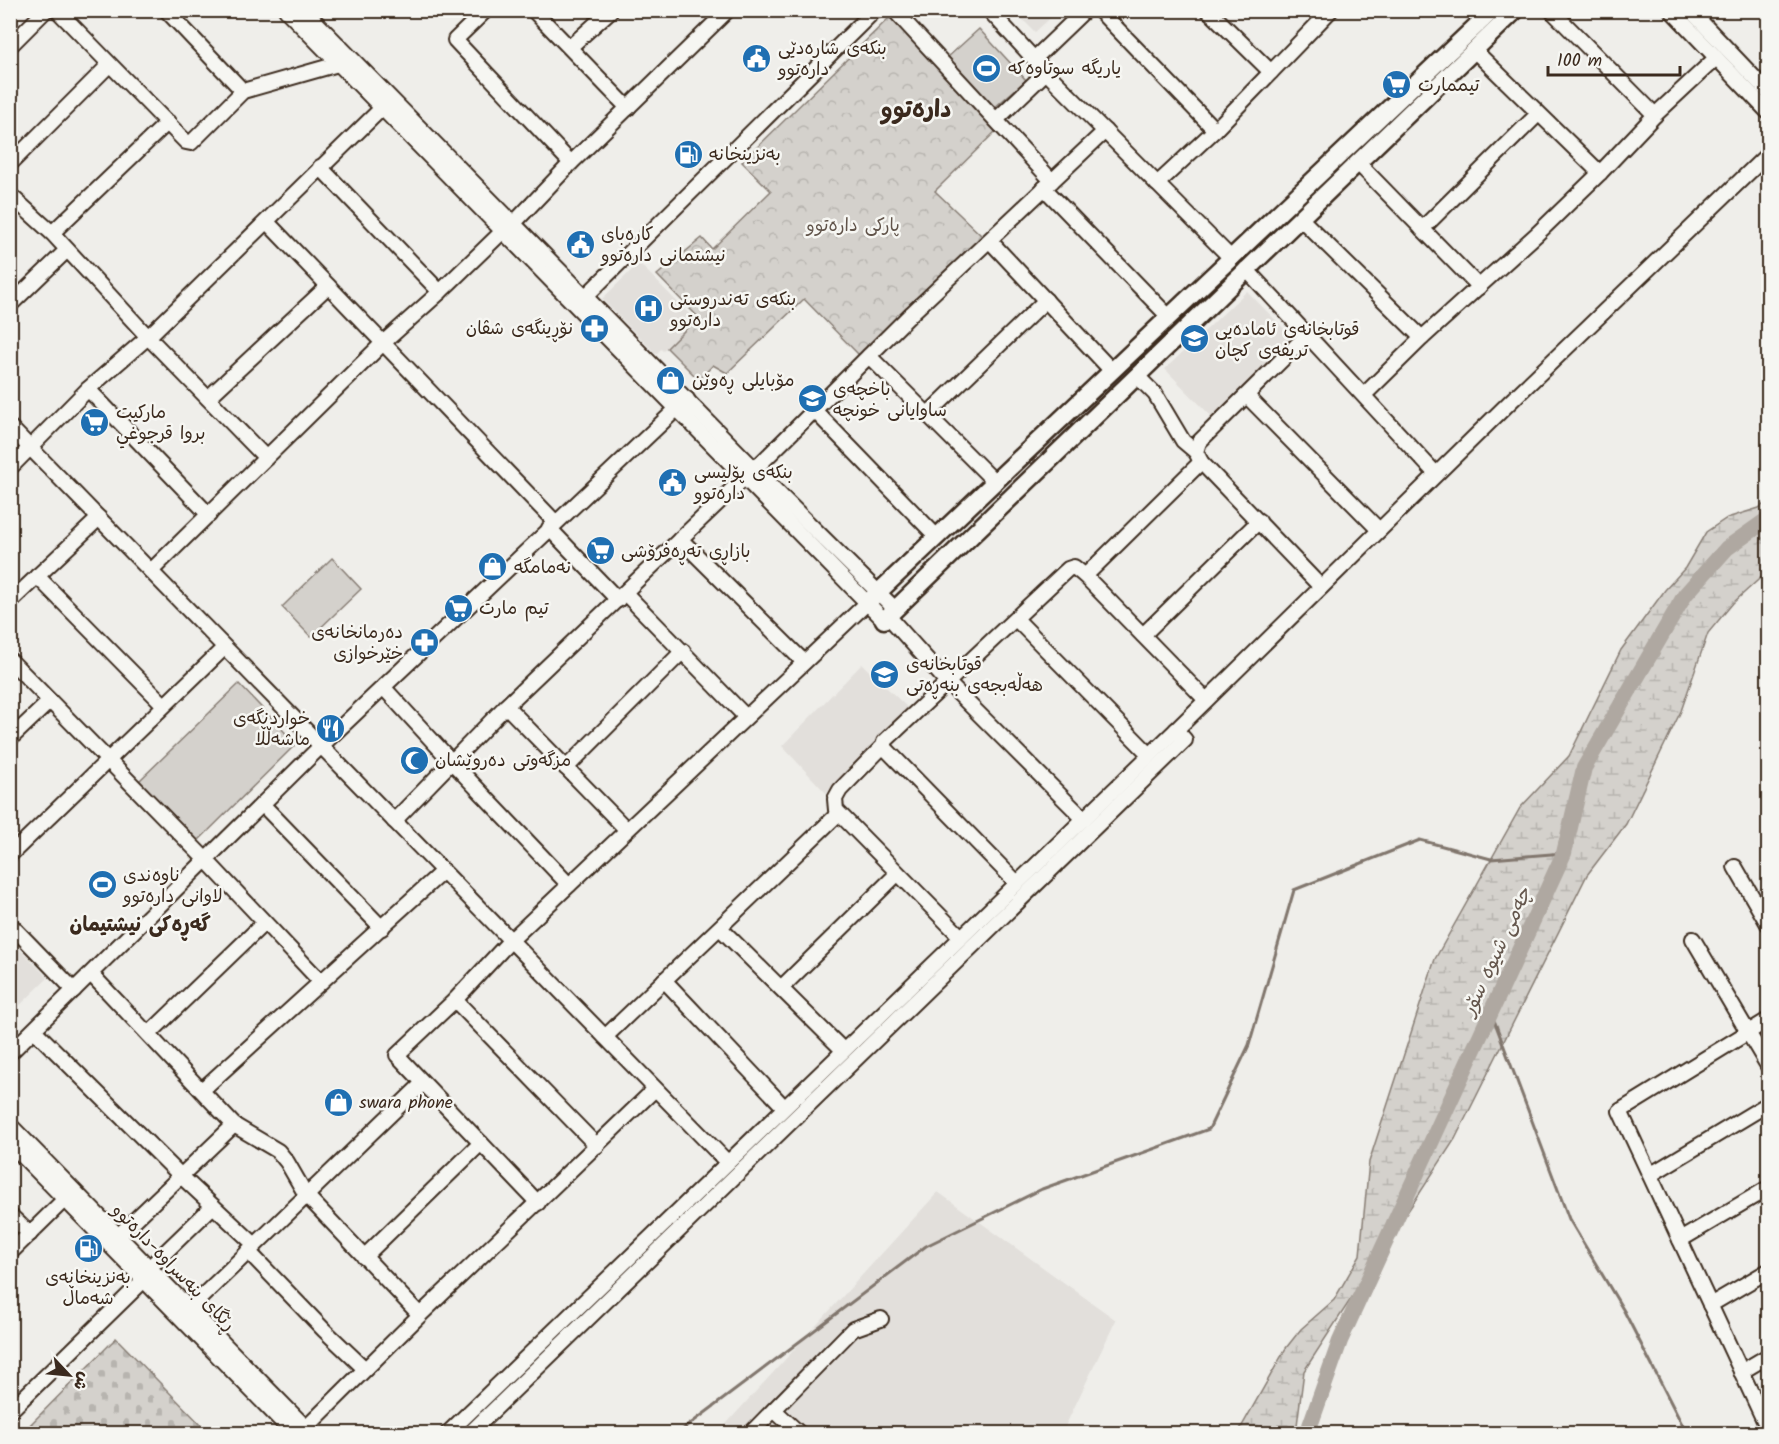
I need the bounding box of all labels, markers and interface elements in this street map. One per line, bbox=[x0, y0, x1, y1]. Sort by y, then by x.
place label: بنکەی شارەدێی دارەتوو bbox=[777, 35, 887, 85]
scale bar bbox=[1548, 39, 1680, 77]
public building icon: بنکەی شارەدێی دارەتوو bbox=[741, 42, 773, 74]
text: 100 m bbox=[1557, 47, 1602, 76]
sports icon: یاریگە سوتاوەکە bbox=[971, 52, 1003, 84]
place label: یاریگە سوتاوەکە bbox=[1008, 55, 1121, 84]
supermarket icon: تیممارت bbox=[1381, 69, 1413, 101]
place label: تیممارت bbox=[1418, 72, 1480, 101]
district label: دارەتوو bbox=[880, 91, 951, 130]
fuel station icon: بەنزینخانە bbox=[672, 138, 704, 170]
place label: بەنزینخانە bbox=[709, 141, 781, 170]
park label: پارکی دارەتوو bbox=[805, 212, 900, 241]
place label: کارەبای نیشتمانی دارەتوو bbox=[600, 221, 726, 271]
public building icon: کارەبای نیشتمانی دارەتوو bbox=[564, 228, 596, 260]
place label: بنکەی تەندروستی دارەتوو bbox=[669, 286, 796, 336]
hospital icon: بنکەی تەندروستی دارەتوو bbox=[633, 293, 665, 325]
pharmacy icon: نۆڕینگەی شڤان bbox=[578, 312, 610, 344]
place label: نۆڕینگەی شڤان bbox=[466, 315, 573, 344]
place label: قوتابخانەی ئامادەیی تریفەی کچان bbox=[1215, 316, 1359, 366]
school or university icon: قوتابخانەی ئامادەیی تریفەی کچان bbox=[1178, 323, 1210, 355]
shop icon: مۆبایلی ڕەوێن bbox=[655, 364, 687, 396]
place label: مۆبایلی ڕەوێن bbox=[692, 367, 795, 396]
place label: باخچەی ساوایانی خونچە bbox=[833, 376, 947, 426]
school or university icon: باخچەی ساوایانی خونچە bbox=[796, 383, 828, 415]
place label: ماركيت بروا قرجوغي bbox=[116, 399, 206, 449]
supermarket icon: ماركيت بروا قرجوغي bbox=[79, 406, 111, 438]
place label: بنکەی پۆلیسی دارەتوو bbox=[693, 459, 793, 509]
public building icon: بنکەی پۆلیسی دارەتوو bbox=[657, 466, 689, 498]
supermarket icon: بازاڕی تەڕەفرۆشی bbox=[584, 535, 616, 567]
place label: بازاڕی تەڕەفرۆشی bbox=[621, 538, 751, 567]
shop icon: نەمامگە bbox=[477, 551, 509, 583]
place label: نەمامگە bbox=[514, 554, 571, 583]
supermarket icon: تیم مارت bbox=[442, 592, 474, 624]
place label: تیم مارت bbox=[479, 595, 550, 624]
place label: دەرمانخانەی خێرخوازی bbox=[311, 619, 403, 669]
pharmacy icon: دەرمانخانەی خێرخوازی bbox=[408, 626, 440, 658]
place label: قوتابخانەی هەڵەبجەی بنەڕەتی bbox=[906, 651, 1043, 701]
school or university icon: قوتابخانەی هەڵەبجەی بنەڕەتی bbox=[869, 658, 901, 690]
place label: خواردنگەی ماشەڵڵا bbox=[233, 705, 310, 755]
restaurant icon: خواردنگەی ماشەڵڵا bbox=[315, 712, 347, 744]
mosque icon: مزگەوتی دەروێشان bbox=[398, 744, 430, 776]
place label: مزگەوتی دەروێشان bbox=[435, 747, 571, 776]
place label: ناوەندی لاوانی دارەتوو bbox=[122, 862, 222, 912]
sports icon: ناوەندی لاوانی دارەتوو bbox=[86, 869, 118, 901]
water label: چەمی شیوە سۆر bbox=[1453, 882, 1542, 1024]
district label: گەڕەکی نیشتیمان bbox=[69, 910, 211, 942]
shop icon: swara phone bbox=[322, 1086, 354, 1118]
place label: swara phone bbox=[359, 1089, 453, 1118]
street label: ڕێگای بنەسراوە-دارەتوو bbox=[103, 1197, 242, 1339]
fuel station icon: بەنزینخانەی شەماڵ bbox=[72, 1232, 104, 1264]
place label: بەنزینخانەی شەماڵ bbox=[45, 1264, 131, 1314]
north arrow bbox=[39, 1345, 99, 1405]
text: ش bbox=[66, 1368, 96, 1394]

